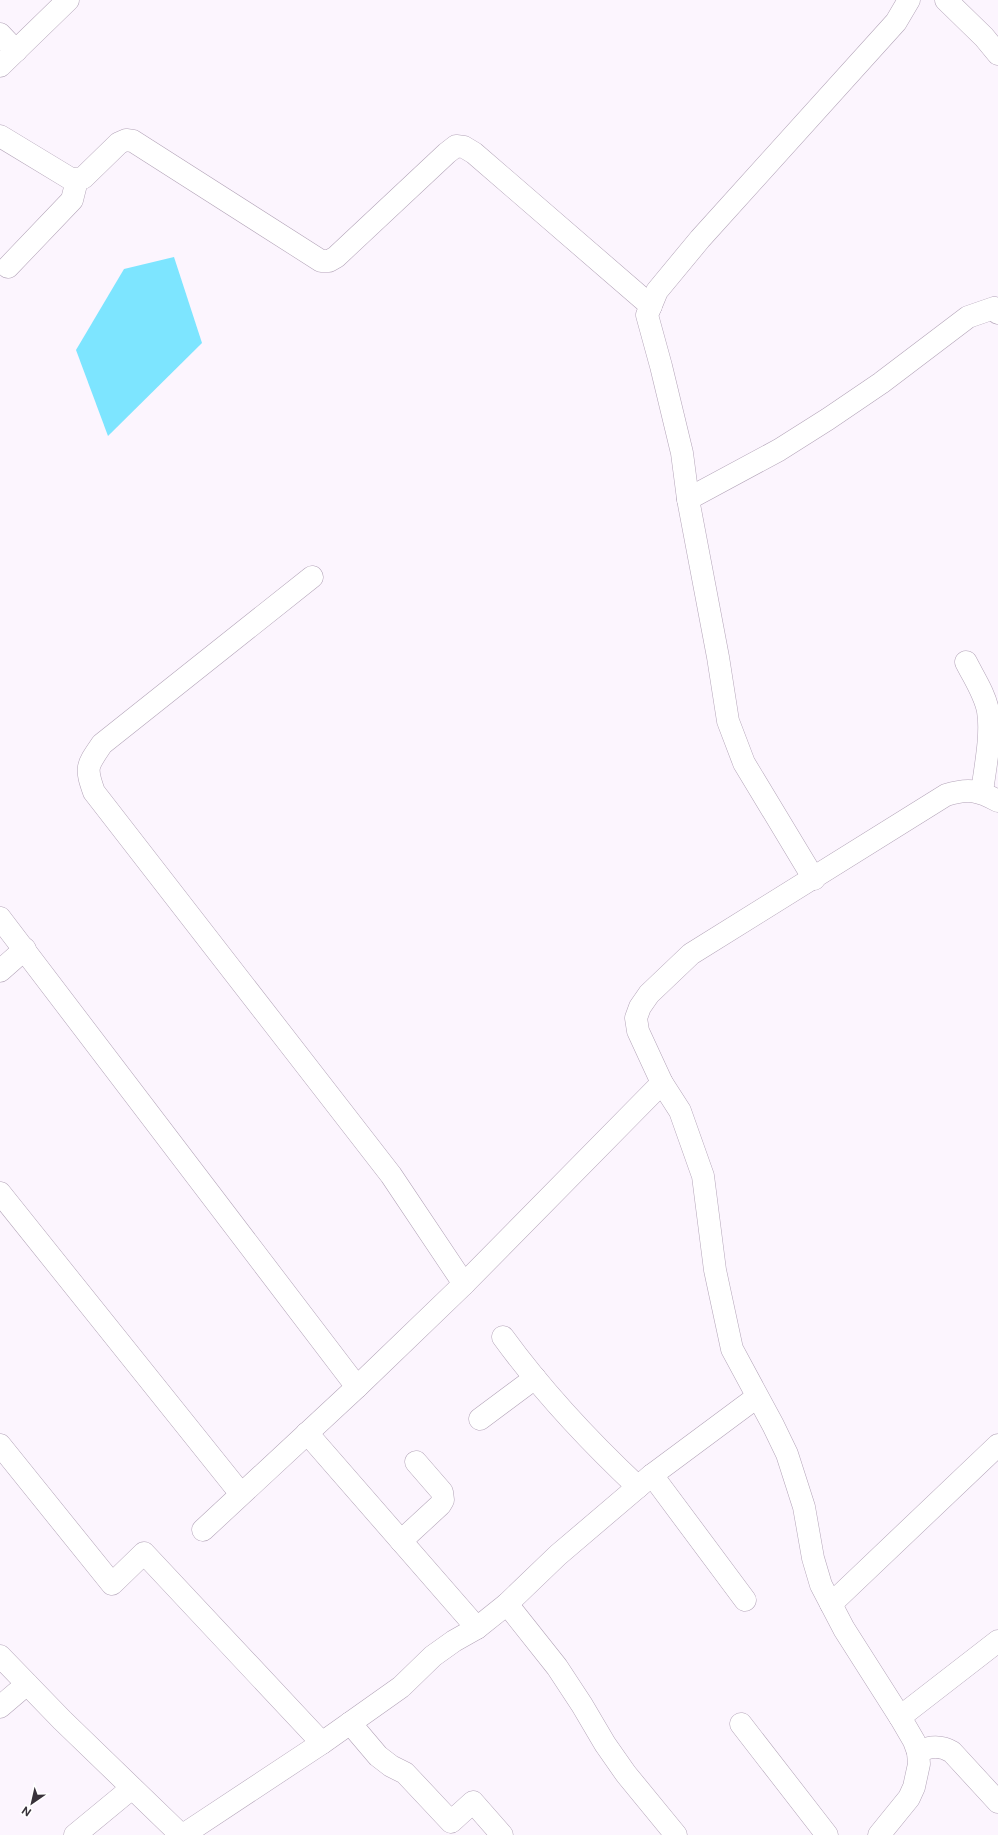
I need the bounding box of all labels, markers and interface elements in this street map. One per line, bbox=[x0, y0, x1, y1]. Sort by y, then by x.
north arrow bbox=[12, 1783, 52, 1823]
text: N bbox=[19, 1804, 33, 1819]

